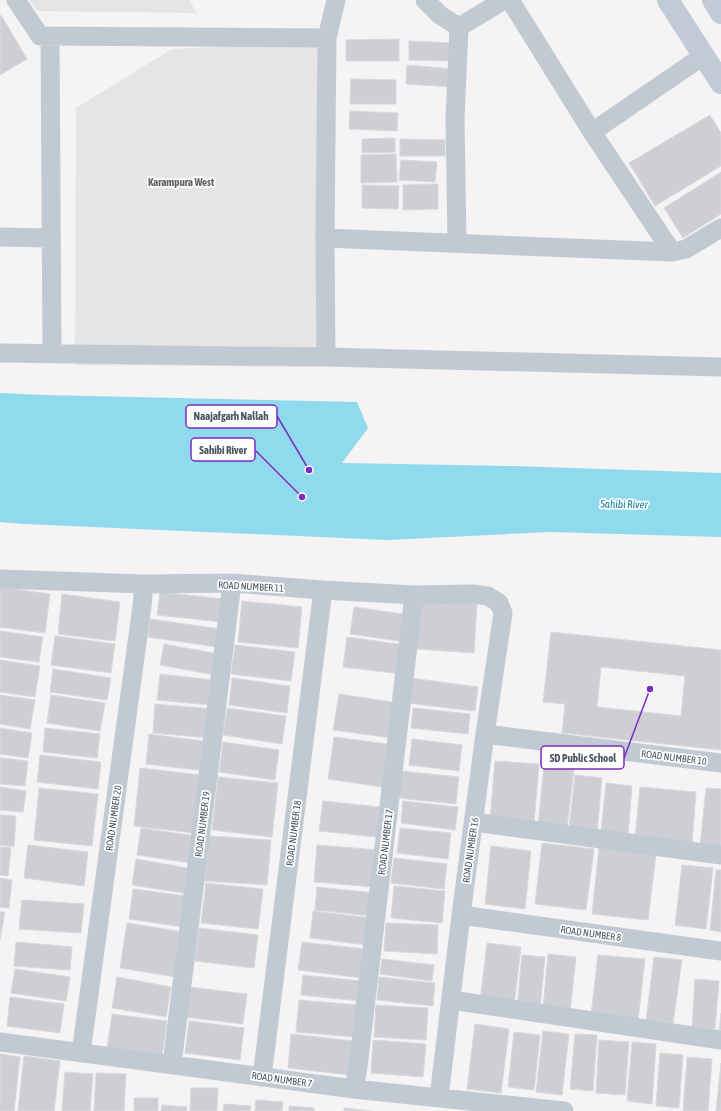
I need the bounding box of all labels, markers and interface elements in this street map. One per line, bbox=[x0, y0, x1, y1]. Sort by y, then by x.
district label: Karampura West bbox=[148, 176, 215, 188]
callout: Naajafgarh Nallah bbox=[186, 405, 277, 428]
text: Naajafgarh Nallah bbox=[194, 410, 269, 422]
callout: Sahibi River bbox=[191, 438, 255, 461]
text: Sahibi River bbox=[199, 444, 248, 456]
water label: Sahibi River bbox=[599, 498, 649, 510]
street label: ROAD NUMBER 11 bbox=[218, 579, 284, 594]
callout: SD Public School bbox=[541, 746, 624, 769]
street label: ROAD NUMBER 10 bbox=[641, 748, 708, 767]
text: SD Public School bbox=[550, 752, 617, 764]
street label: ROAD NUMBER 20 bbox=[103, 784, 124, 851]
street label: ROAD NUMBER 19 bbox=[193, 790, 212, 857]
street label: ROAD NUMBER 18 bbox=[284, 799, 303, 866]
street label: ROAD NUMBER 17 bbox=[376, 808, 395, 875]
street label: ROAD NUMBER 16 bbox=[460, 816, 481, 883]
street label: ROAD NUMBER 8 bbox=[560, 924, 622, 943]
street label: ROAD NUMBER 7 bbox=[251, 1070, 313, 1089]

